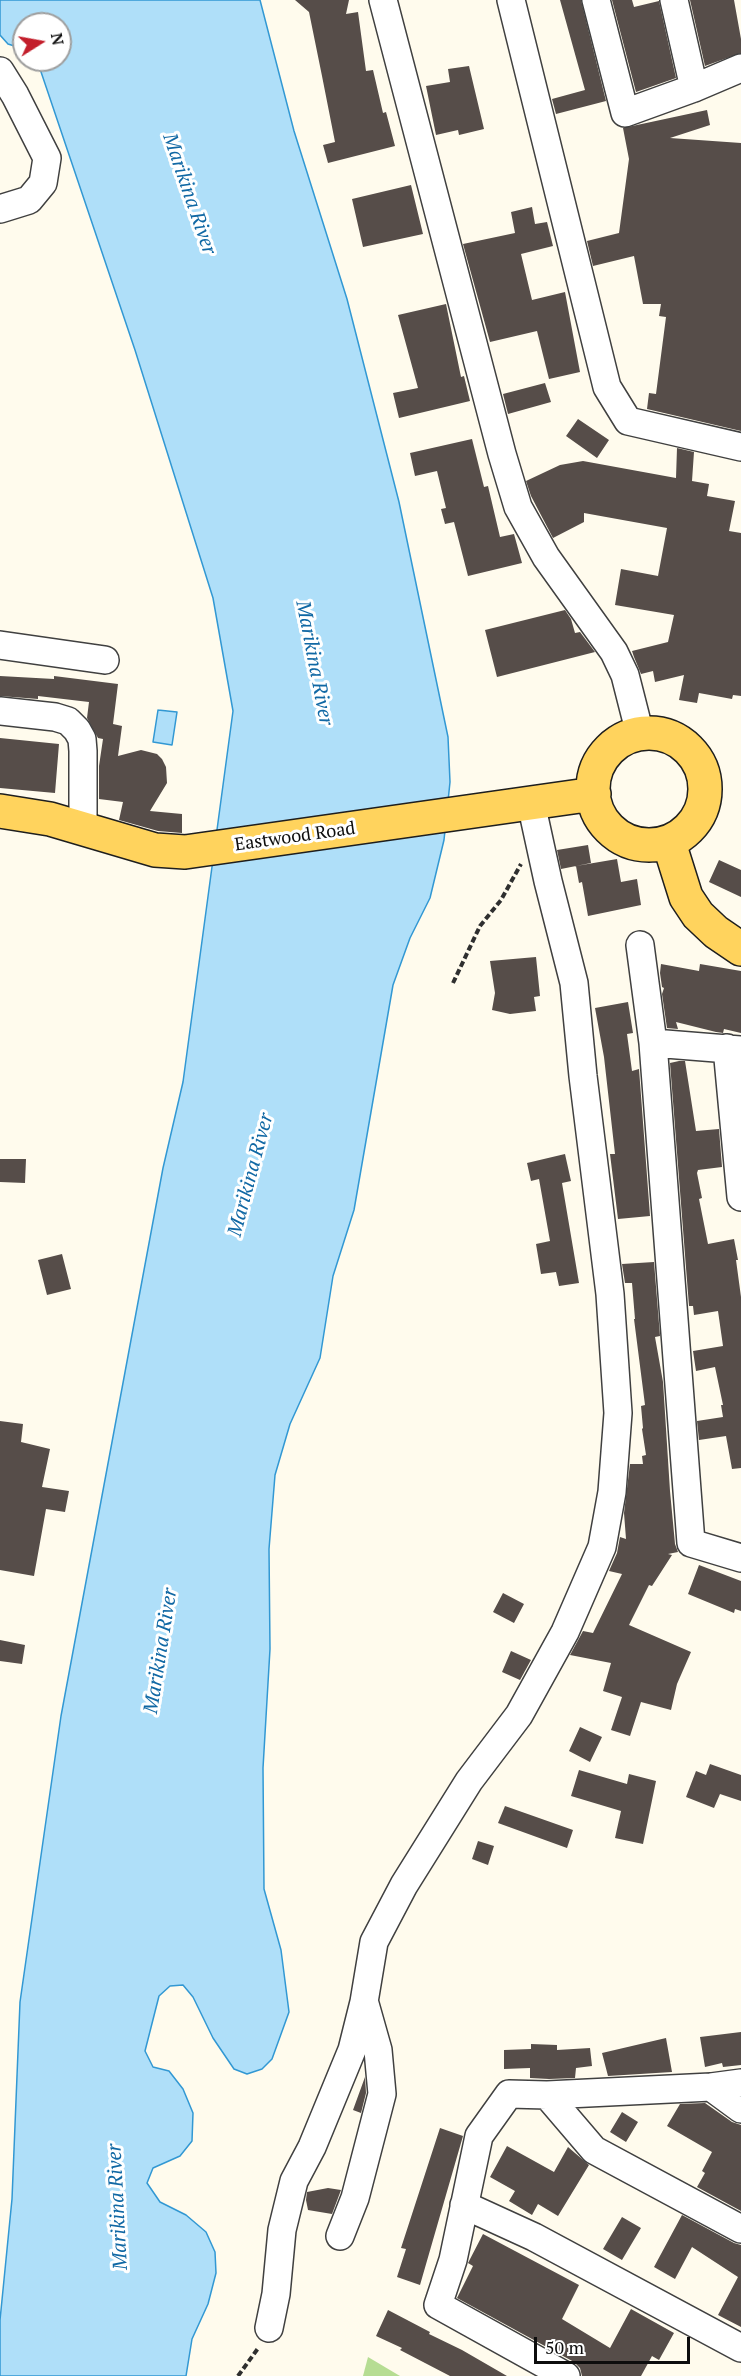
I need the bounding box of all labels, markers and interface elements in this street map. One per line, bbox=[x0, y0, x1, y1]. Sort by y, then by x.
north arrow bbox=[12, 12, 72, 72]
text: N bbox=[46, 31, 70, 47]
water label: Marikina River bbox=[157, 130, 221, 258]
water label: Marikina River bbox=[290, 599, 338, 727]
street label: Eastwood Road bbox=[233, 818, 357, 856]
water label: Marikina River bbox=[223, 1111, 279, 1239]
water label: Marikina River bbox=[139, 1587, 183, 1715]
water label: Marikina River bbox=[103, 2143, 133, 2271]
scale bar bbox=[537, 2325, 693, 2363]
text: 50 m bbox=[545, 2335, 584, 2359]

